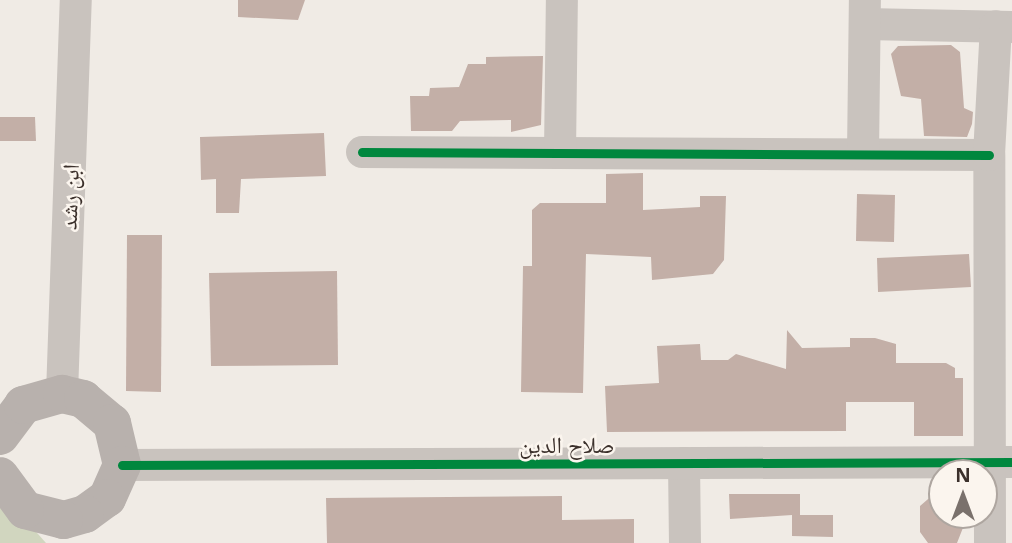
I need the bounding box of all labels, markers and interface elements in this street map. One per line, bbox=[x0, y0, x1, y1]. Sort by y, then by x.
street label: ابن رشد bbox=[54, 163, 84, 231]
street label: صلاح الدين bbox=[519, 430, 615, 458]
north arrow bbox=[928, 459, 998, 529]
text: N bbox=[955, 462, 971, 488]

